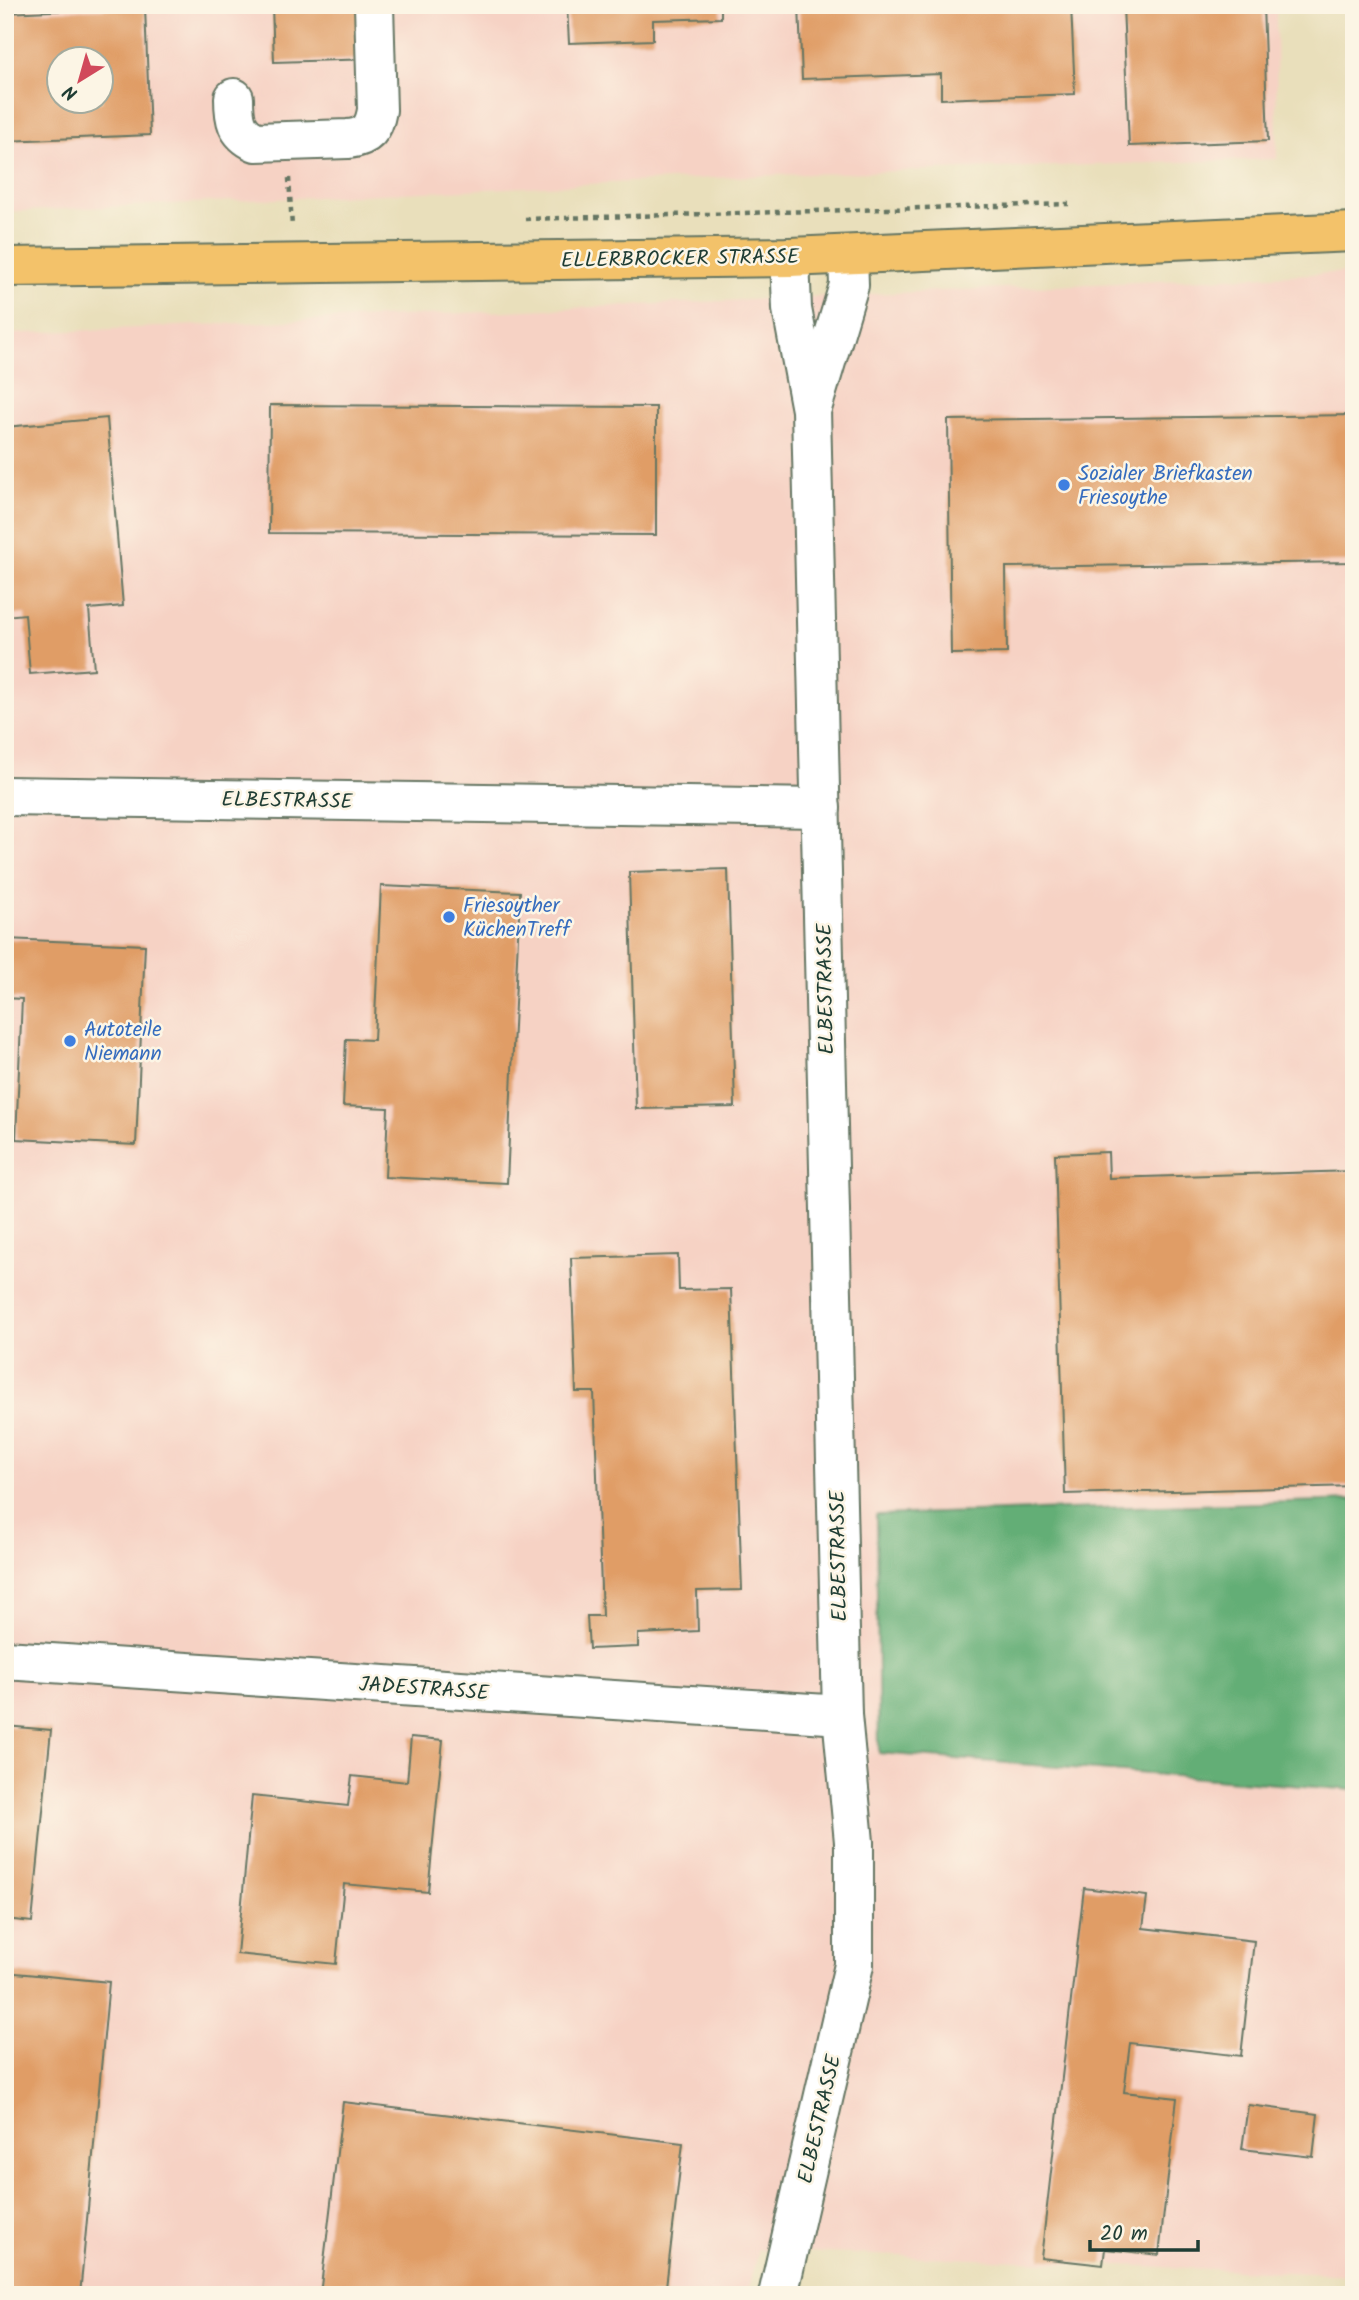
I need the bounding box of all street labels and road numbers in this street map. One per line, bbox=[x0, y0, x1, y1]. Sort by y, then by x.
street label: ELLERBROCKER STRASSE bbox=[561, 241, 800, 278]
street label: ELBESTRASSE bbox=[221, 784, 354, 819]
street label: ELBESTRASSE bbox=[809, 922, 844, 1055]
street label: ELBESTRASSE bbox=[822, 1489, 857, 1622]
street label: JADESTRASSE bbox=[358, 1668, 491, 1711]
street label: ELBESTRASSE bbox=[790, 2051, 851, 2187]

